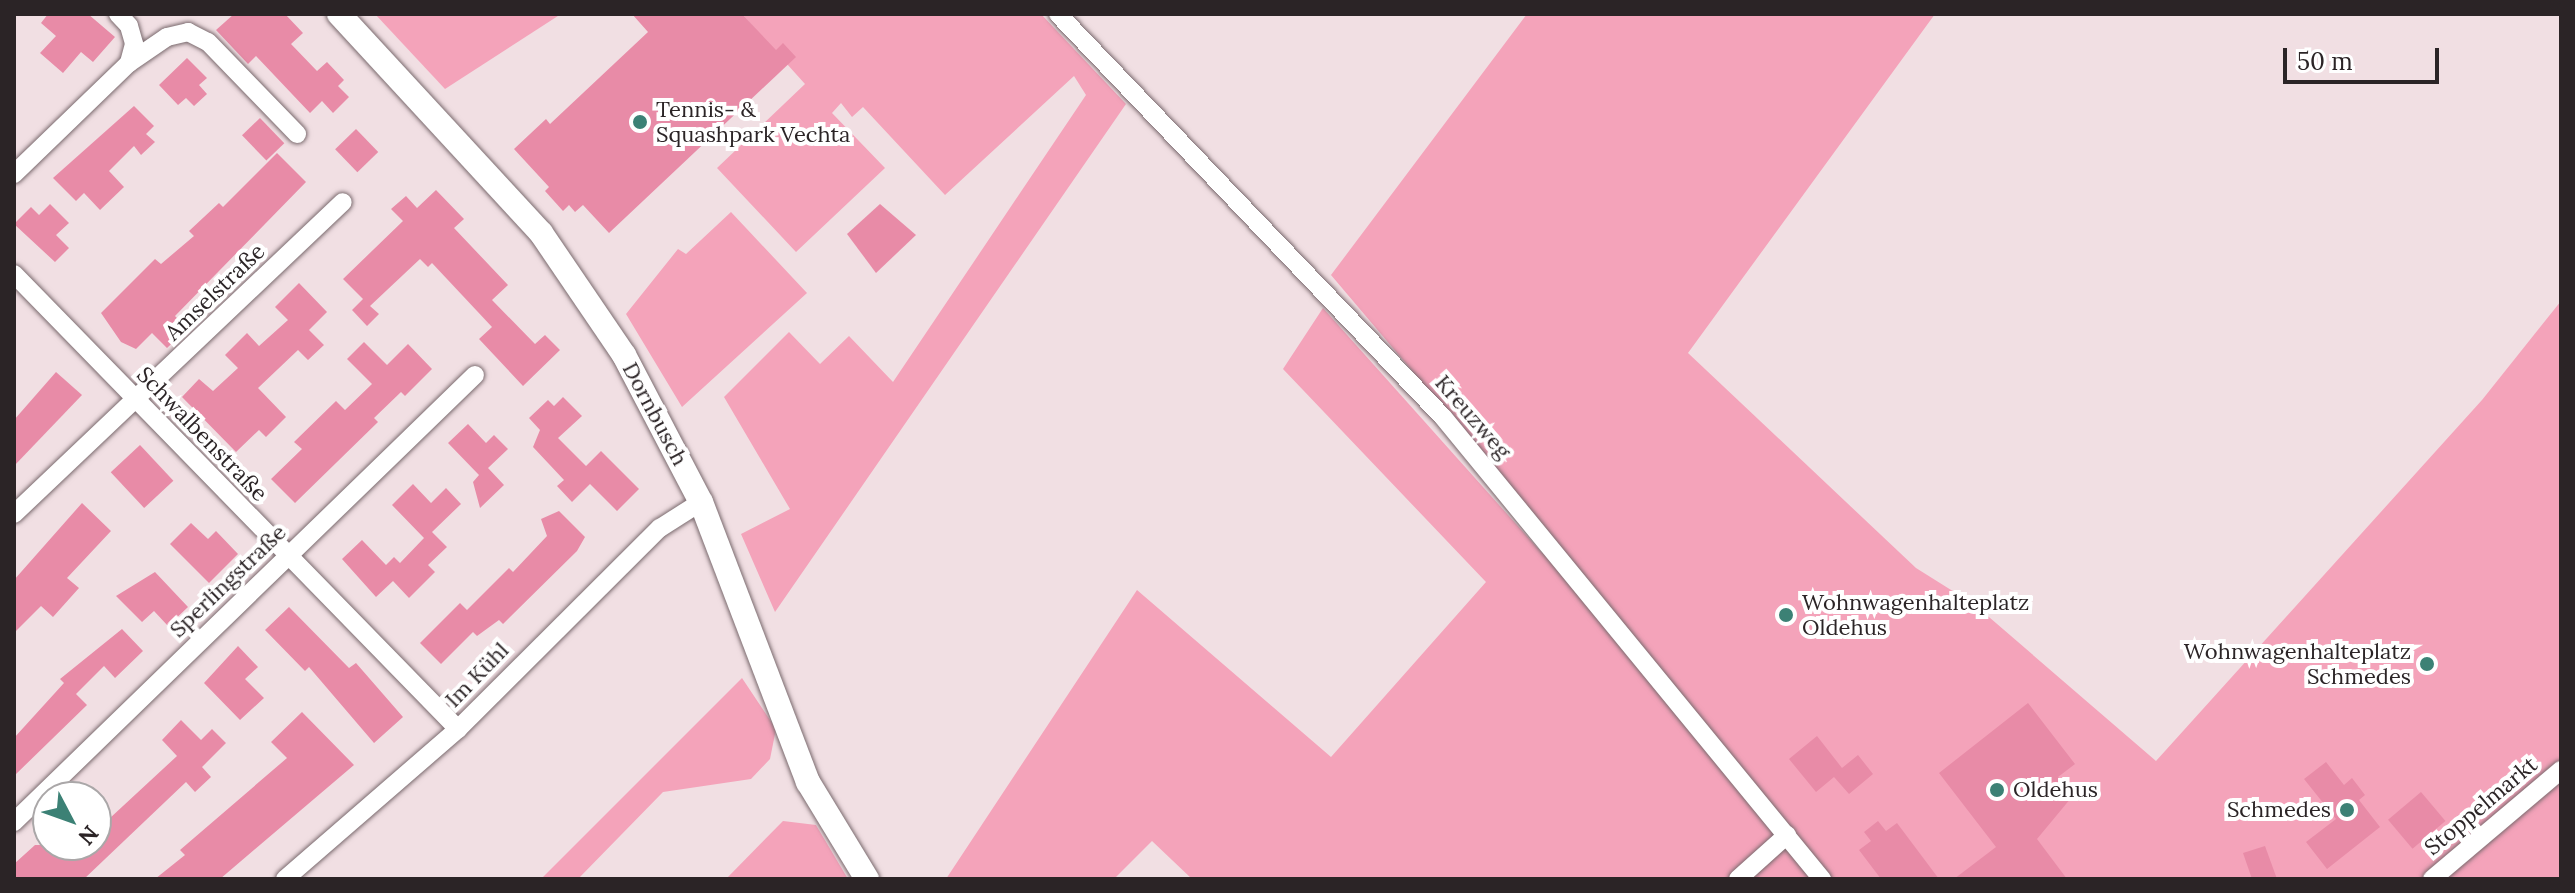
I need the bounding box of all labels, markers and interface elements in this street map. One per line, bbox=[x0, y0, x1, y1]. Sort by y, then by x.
scale bar bbox=[2287, 32, 2443, 82]
text: 50 m bbox=[2297, 46, 2353, 77]
place label: Tennis- & Squashpark Vechta bbox=[656, 96, 850, 148]
marker: Tennis- & Squashpark Vechta bbox=[631, 113, 649, 131]
street label: Amselstraße bbox=[160, 238, 270, 346]
street label: Dornbusch bbox=[617, 358, 693, 470]
street label: Schwalbenstraße bbox=[131, 361, 273, 507]
street label: Kreuzweg bbox=[1430, 370, 1516, 464]
street label: Sperlingstraße bbox=[165, 519, 291, 643]
place label: Wohnwagenhalteplatz Oldehus bbox=[1802, 589, 2029, 640]
marker: Wohnwagenhalteplatz Oldehus bbox=[1777, 606, 1795, 624]
street label: Im Kühl bbox=[440, 637, 514, 713]
place label: Wohnwagenhalteplatz Schmedes bbox=[2184, 638, 2411, 690]
marker: Wohnwagenhalteplatz Schmedes bbox=[2418, 655, 2436, 673]
street label: Stoppelmarkt bbox=[2419, 751, 2543, 861]
place label: Oldehus bbox=[2013, 777, 2098, 803]
north arrow bbox=[32, 781, 112, 861]
marker: Oldehus bbox=[1988, 781, 2006, 799]
place label: Schmedes bbox=[2227, 797, 2331, 823]
marker: Schmedes bbox=[2338, 801, 2356, 819]
text: N bbox=[72, 820, 105, 851]

